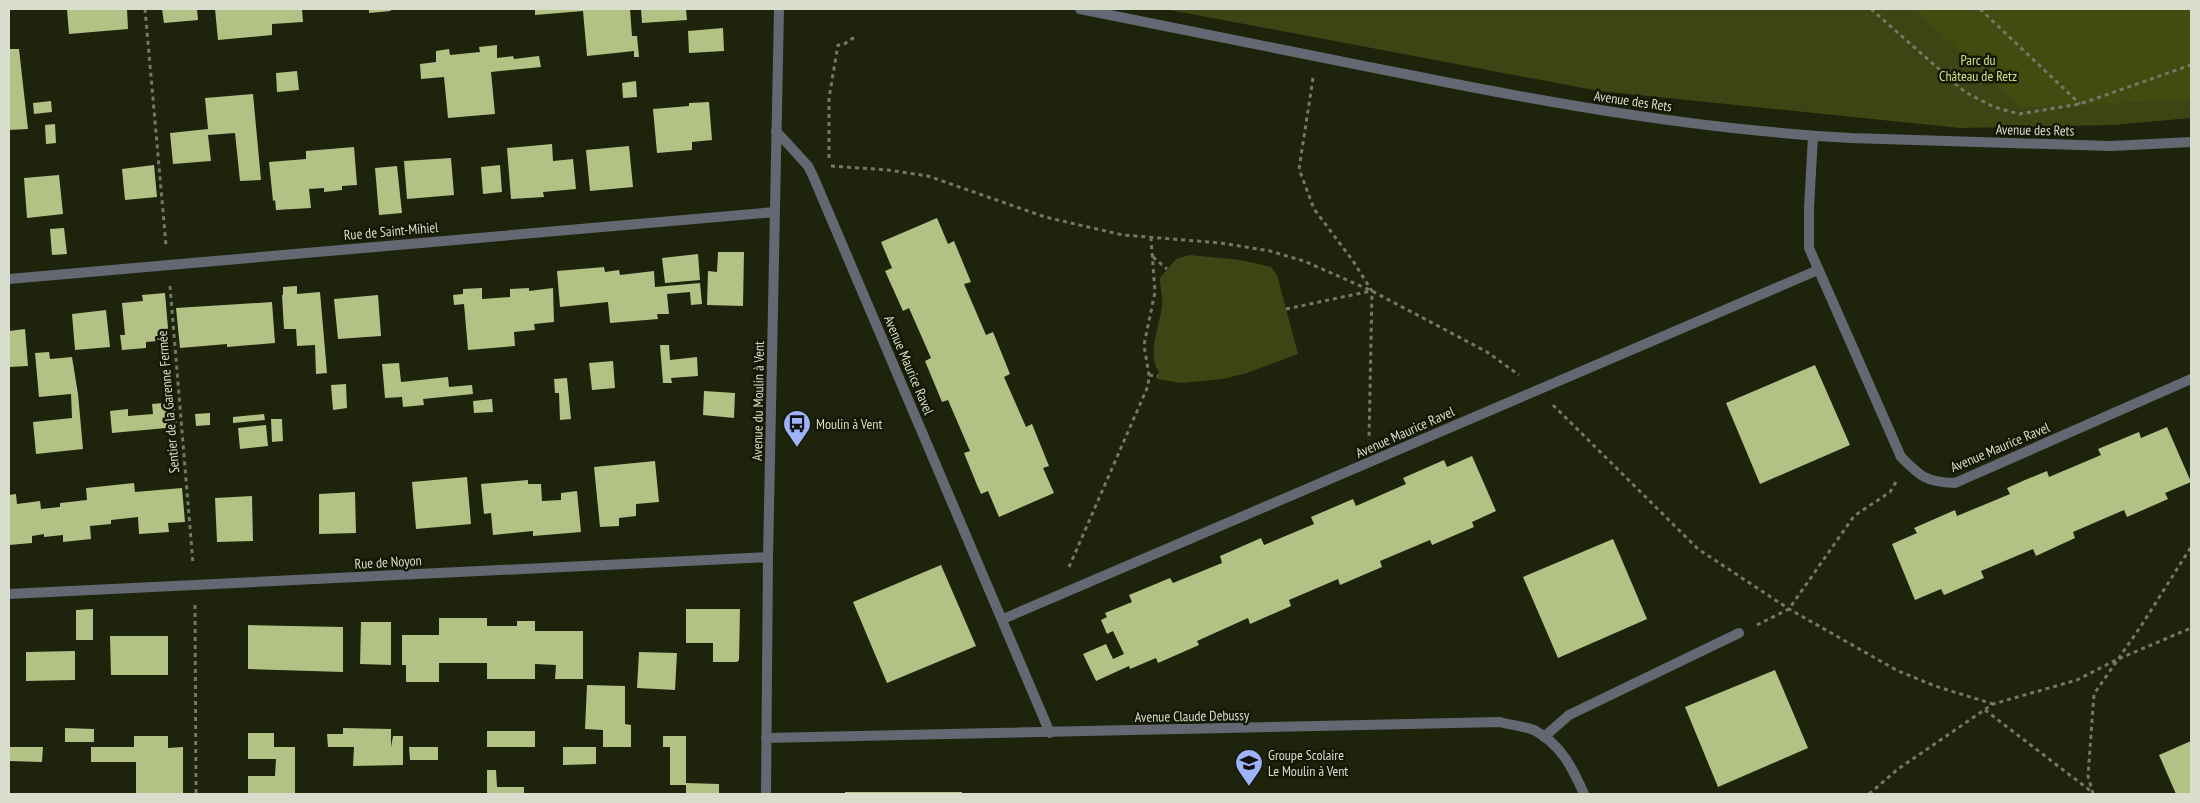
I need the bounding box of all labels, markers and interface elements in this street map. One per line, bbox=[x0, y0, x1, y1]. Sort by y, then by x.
park label: Parc du Château de Retz bbox=[1939, 51, 2017, 85]
street label: Avenue des Rets bbox=[1593, 87, 1673, 115]
street label: Avenue des Rets bbox=[1996, 120, 2075, 140]
street label: Rue de Saint-Mihiel bbox=[343, 218, 440, 244]
street label: Avenue Maurice Ravel bbox=[880, 313, 938, 418]
street label: Sentier de la Garenne Fermée bbox=[153, 330, 183, 474]
street label: Avenue du Moulin à Vent bbox=[748, 341, 768, 461]
street label: Avenue Maurice Ravel bbox=[1353, 402, 1458, 462]
bus stop icon: Moulin à Vent bbox=[782, 409, 812, 448]
place label: Moulin à Vent bbox=[816, 415, 882, 433]
street label: Avenue Maurice Ravel bbox=[1948, 418, 2053, 476]
street label: Rue de Noyon bbox=[354, 551, 422, 573]
street label: Avenue Claude Debussy bbox=[1135, 706, 1250, 726]
place label: Groupe Scolaire Le Moulin à Vent bbox=[1268, 746, 1348, 780]
school or university icon: Groupe Scolaire Le Moulin à Vent bbox=[1234, 748, 1264, 787]

